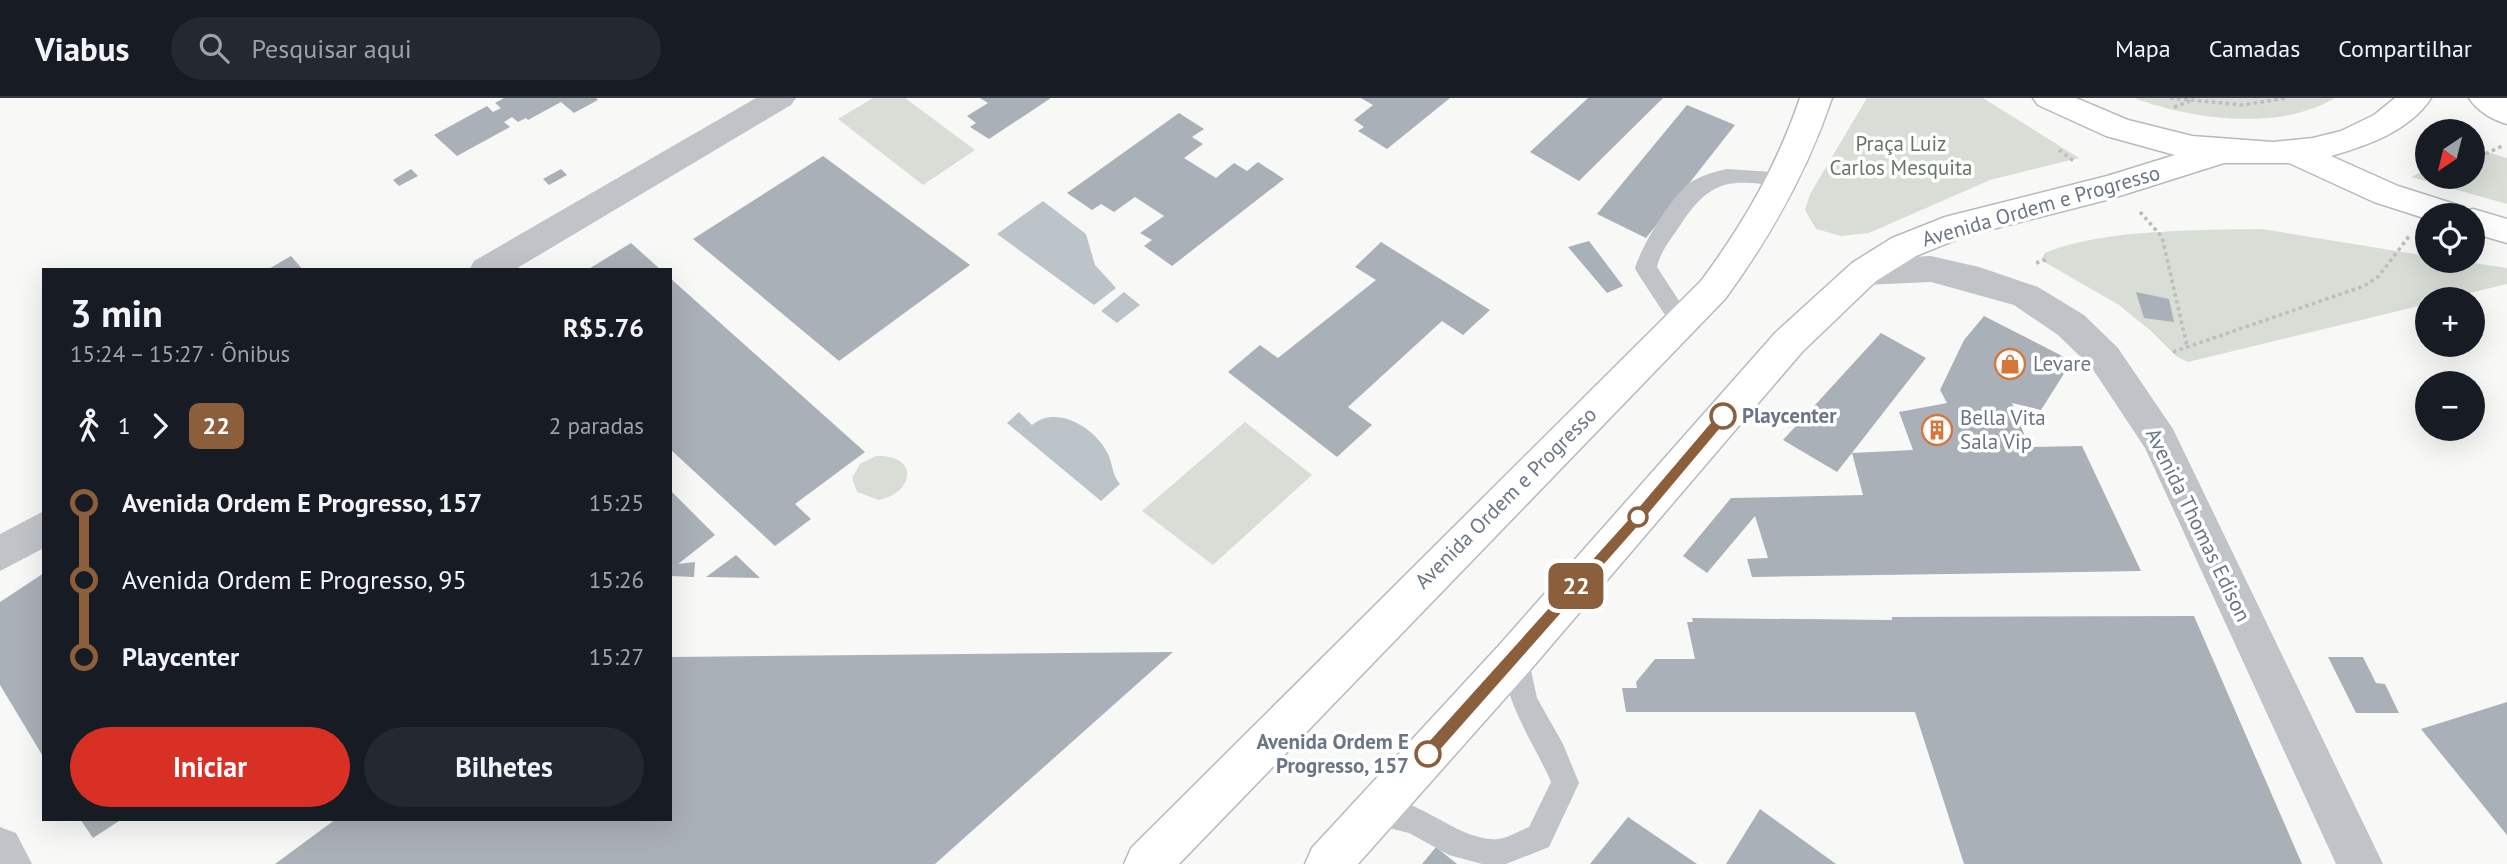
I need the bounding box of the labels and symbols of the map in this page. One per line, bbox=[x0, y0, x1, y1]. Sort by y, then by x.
north arrow bbox=[2415, 119, 2485, 189]
park label: Praça Luiz Carlos Mesquita bbox=[1830, 130, 1972, 181]
street label: Avenida Ordem e Progresso bbox=[1919, 159, 2163, 252]
shop icon: Levare bbox=[1993, 347, 2027, 381]
place label: Levare bbox=[2033, 350, 2091, 377]
street label: Avenida Ordem e Progresso bbox=[1409, 401, 1602, 594]
place label: Playcenter bbox=[1742, 402, 1837, 429]
marker: Playcenter bbox=[1710, 403, 1736, 429]
place label: Bella Vita Sala Vip bbox=[1960, 404, 2046, 455]
building icon: Bella Vita Sala Vip bbox=[1920, 413, 1954, 447]
street label: Avenida Thomas Edison bbox=[2140, 424, 2257, 626]
unlabelled marker bbox=[1628, 507, 1648, 527]
line badge: 22 bbox=[1544, 563, 1608, 609]
place label: Avenida Ordem E Progresso, 157 bbox=[1256, 728, 1409, 779]
marker: Avenida Ordem E Progresso, 157 bbox=[1415, 741, 1441, 767]

